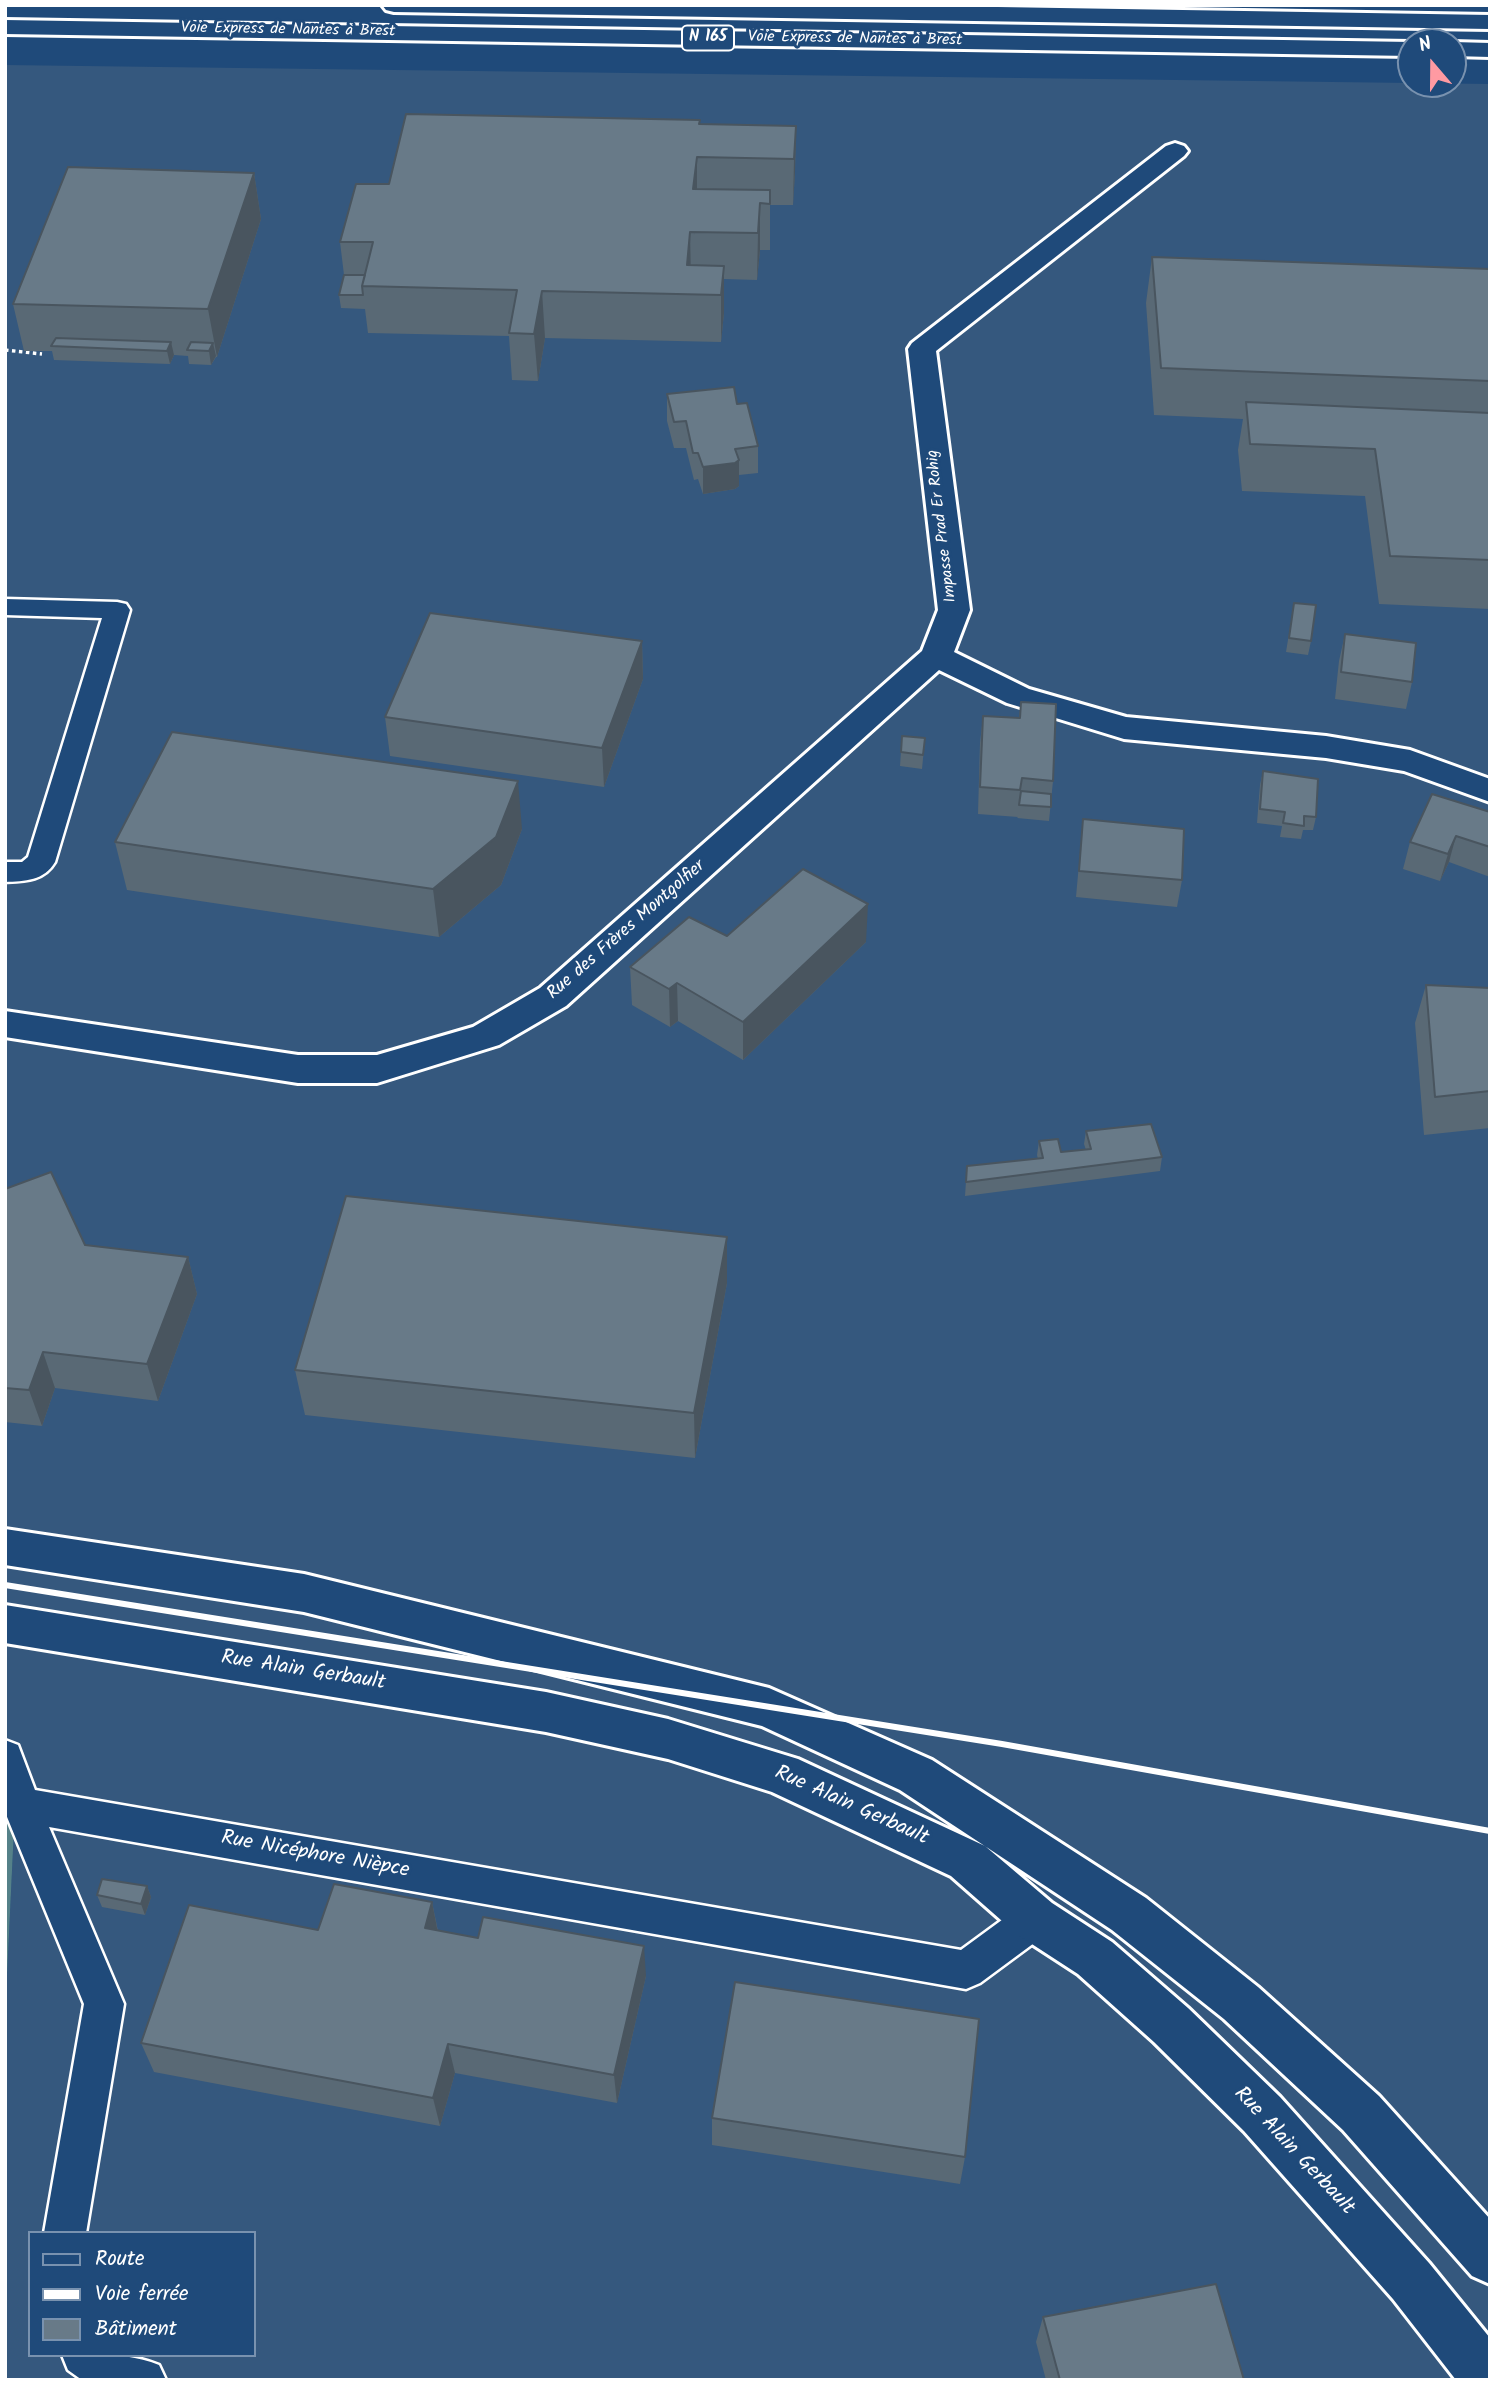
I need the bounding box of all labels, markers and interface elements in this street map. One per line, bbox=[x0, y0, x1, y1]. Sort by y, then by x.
street label: Voie Express de Nantes à Brest bbox=[181, 20, 395, 42]
road number: N 165 bbox=[682, 26, 734, 50]
north arrow bbox=[1397, 28, 1467, 98]
street label: Voie Express de Nantes à Brest bbox=[748, 29, 962, 51]
text: N bbox=[1415, 29, 1436, 61]
street label: Impasse Prad Er Rohig bbox=[924, 449, 962, 603]
street label: Rue des Frères Montgolfier bbox=[544, 857, 710, 1005]
street label: Rue Alain Gerbault bbox=[219, 1647, 387, 1697]
street label: Rue Alain Gerbault bbox=[770, 1762, 932, 1852]
street label: Rue Nicéphore Nièpce bbox=[219, 1827, 411, 1885]
street label: Rue Alain Gerbault bbox=[1227, 2083, 1359, 2221]
legend bbox=[28, 2231, 256, 2357]
text: Route bbox=[95, 2243, 144, 2276]
text: Voie ferrée bbox=[95, 2278, 188, 2311]
text: Bâtiment bbox=[95, 2313, 177, 2346]

